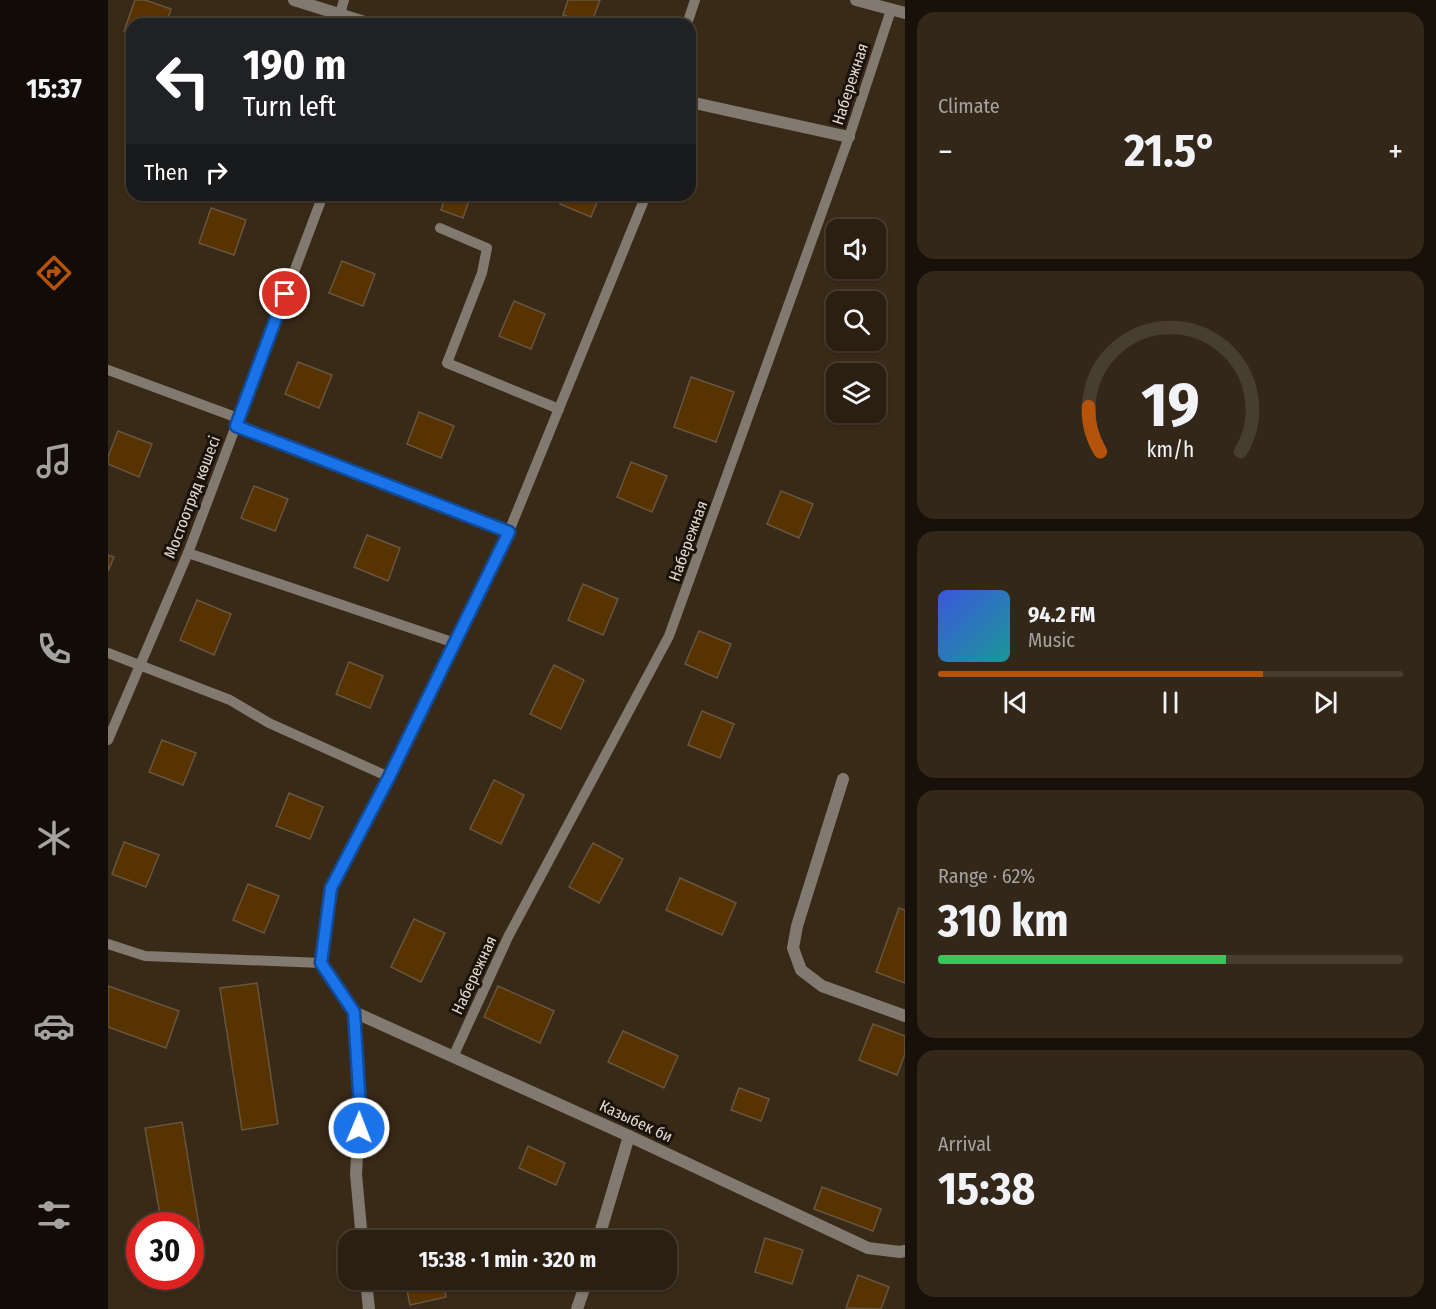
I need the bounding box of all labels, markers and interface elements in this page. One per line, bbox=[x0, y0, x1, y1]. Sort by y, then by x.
text: 190 m bbox=[243, 40, 346, 90]
street label: Набережная bbox=[828, 41, 872, 127]
icon: left bbox=[144, 42, 222, 120]
text: 15:37 bbox=[26, 73, 82, 105]
text: Turn left bbox=[243, 91, 336, 123]
text: Climate bbox=[938, 94, 1000, 118]
text: 21.5° bbox=[1124, 124, 1217, 178]
text: − bbox=[938, 132, 953, 172]
text: + bbox=[1388, 132, 1403, 172]
icon: right bbox=[200, 156, 233, 189]
text: Then bbox=[144, 159, 188, 186]
map controls bbox=[826, 219, 886, 423]
button: sound bbox=[826, 219, 886, 279]
icon: directions bbox=[33, 252, 75, 294]
pin bbox=[259, 268, 310, 319]
icon: arrive bbox=[268, 277, 301, 310]
button: search bbox=[826, 291, 886, 351]
button: layers bbox=[826, 363, 886, 423]
text: 19 bbox=[1141, 368, 1200, 443]
street label: Мостоотряд көшесі bbox=[160, 433, 224, 561]
text: km/h bbox=[1147, 438, 1194, 464]
icon: music bbox=[33, 440, 75, 482]
street label: Набережная bbox=[665, 498, 711, 584]
text: 94.2 FM bbox=[1028, 601, 1095, 628]
icon: phone bbox=[33, 628, 75, 670]
text: Music bbox=[1028, 628, 1075, 652]
icon: previous bbox=[999, 686, 1032, 719]
icon: pause bbox=[1154, 686, 1187, 719]
icon: next bbox=[1309, 686, 1342, 719]
icon: climate bbox=[33, 817, 75, 859]
text: Range · 62% bbox=[938, 864, 1035, 888]
text: 310 km bbox=[938, 894, 1069, 948]
street label: Набережная bbox=[448, 933, 500, 1017]
icon: car bbox=[33, 1005, 75, 1047]
position arrow bbox=[327, 1096, 391, 1160]
street label: Казыбек би bbox=[596, 1096, 676, 1146]
text: Arrival bbox=[938, 1132, 991, 1156]
text: 15:38 bbox=[938, 1162, 1035, 1216]
icon: filters bbox=[33, 1194, 75, 1236]
speed limit sign: 30 bbox=[126, 1212, 204, 1290]
text: 15:38 · 1 min · 320 m bbox=[419, 1246, 596, 1273]

